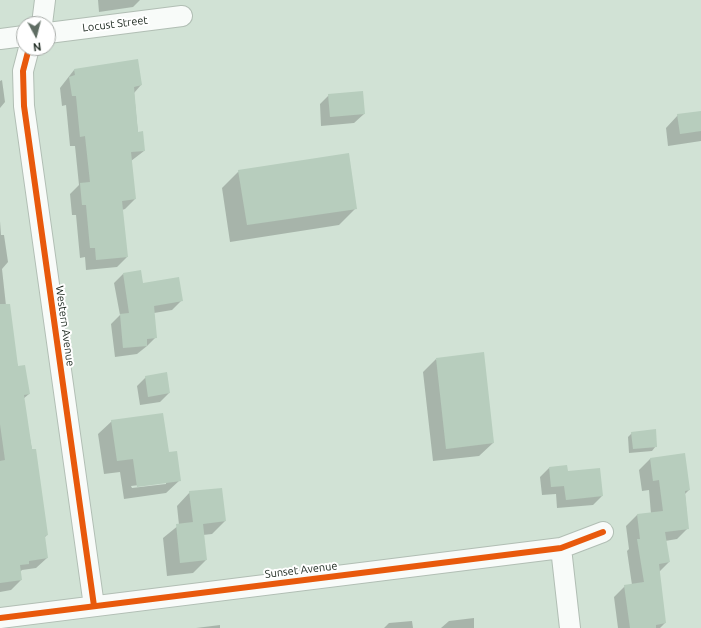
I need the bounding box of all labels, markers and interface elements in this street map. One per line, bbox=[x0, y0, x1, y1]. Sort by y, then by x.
street label: Locust Street bbox=[82, 13, 148, 35]
north arrow bbox=[16, 16, 56, 56]
text: N bbox=[33, 40, 42, 53]
street label: Western Avenue bbox=[53, 285, 77, 367]
street label: Sunset Avenue bbox=[264, 559, 338, 581]

